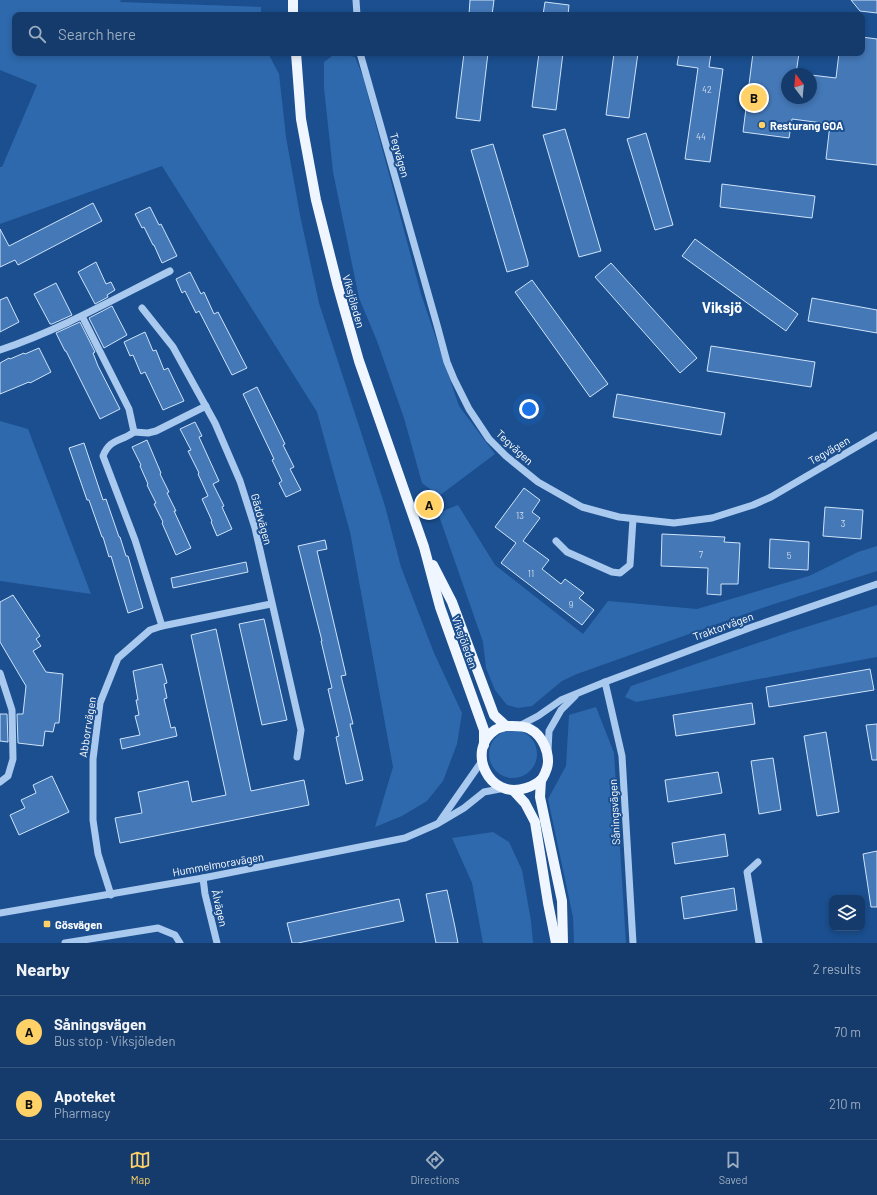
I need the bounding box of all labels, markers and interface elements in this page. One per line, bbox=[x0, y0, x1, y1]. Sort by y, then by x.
search box bbox=[12, 12, 865, 56]
icon: search bbox=[26, 23, 48, 45]
text: Search here bbox=[58, 25, 136, 43]
north arrow bbox=[781, 68, 817, 104]
pin: B bbox=[741, 83, 767, 113]
house number: 42 bbox=[702, 84, 712, 95]
place label: Resturang GOA bbox=[770, 119, 844, 132]
marker: Resturang GOA bbox=[757, 120, 767, 130]
street label: Tegvägen bbox=[387, 131, 413, 179]
house number: 44 bbox=[696, 131, 706, 142]
street label: Viksjöleden bbox=[340, 273, 368, 329]
district label: Viksjö bbox=[702, 298, 742, 316]
your location bbox=[519, 399, 539, 419]
street label: Tegvägen bbox=[494, 427, 536, 467]
street label: Tegvägen bbox=[806, 433, 852, 467]
pin: A bbox=[416, 490, 442, 520]
street label: Gäddvägen bbox=[249, 492, 275, 546]
house number: 13 bbox=[516, 510, 524, 521]
house number: 3 bbox=[841, 518, 846, 529]
house number: 7 bbox=[699, 549, 704, 560]
house number: 5 bbox=[787, 550, 792, 561]
house number: 11 bbox=[528, 568, 534, 579]
house number: 9 bbox=[569, 599, 574, 610]
street label: Traktorvägen bbox=[691, 609, 755, 643]
street label: Viksjöleden bbox=[450, 614, 481, 670]
street label: Abborrvägen bbox=[76, 696, 98, 758]
street label: Såningsvägen bbox=[606, 779, 622, 845]
street label: Hummelmoravägen bbox=[171, 850, 265, 878]
street label: Ålvägen bbox=[209, 888, 232, 928]
map controls bbox=[829, 895, 865, 931]
button: layers bbox=[829, 895, 865, 931]
place label: Gösvägen bbox=[55, 918, 102, 931]
marker: Gösvägen bbox=[42, 919, 52, 929]
text: Nearby bbox=[16, 959, 70, 979]
text: 2 results bbox=[813, 961, 861, 977]
text: Såningsvägen bbox=[54, 1015, 146, 1033]
text: A bbox=[25, 1024, 33, 1040]
text: 70 m bbox=[834, 1024, 861, 1040]
text: Bus stop · Viksjöleden bbox=[54, 1033, 176, 1049]
text: Apoteket bbox=[54, 1087, 116, 1105]
text: B bbox=[25, 1096, 33, 1112]
text: 210 m bbox=[829, 1096, 861, 1112]
text: Pharmacy bbox=[54, 1105, 110, 1121]
tab: Map bbox=[129, 1149, 151, 1186]
tab: Directions bbox=[410, 1149, 460, 1186]
tab: Saved bbox=[719, 1149, 748, 1186]

